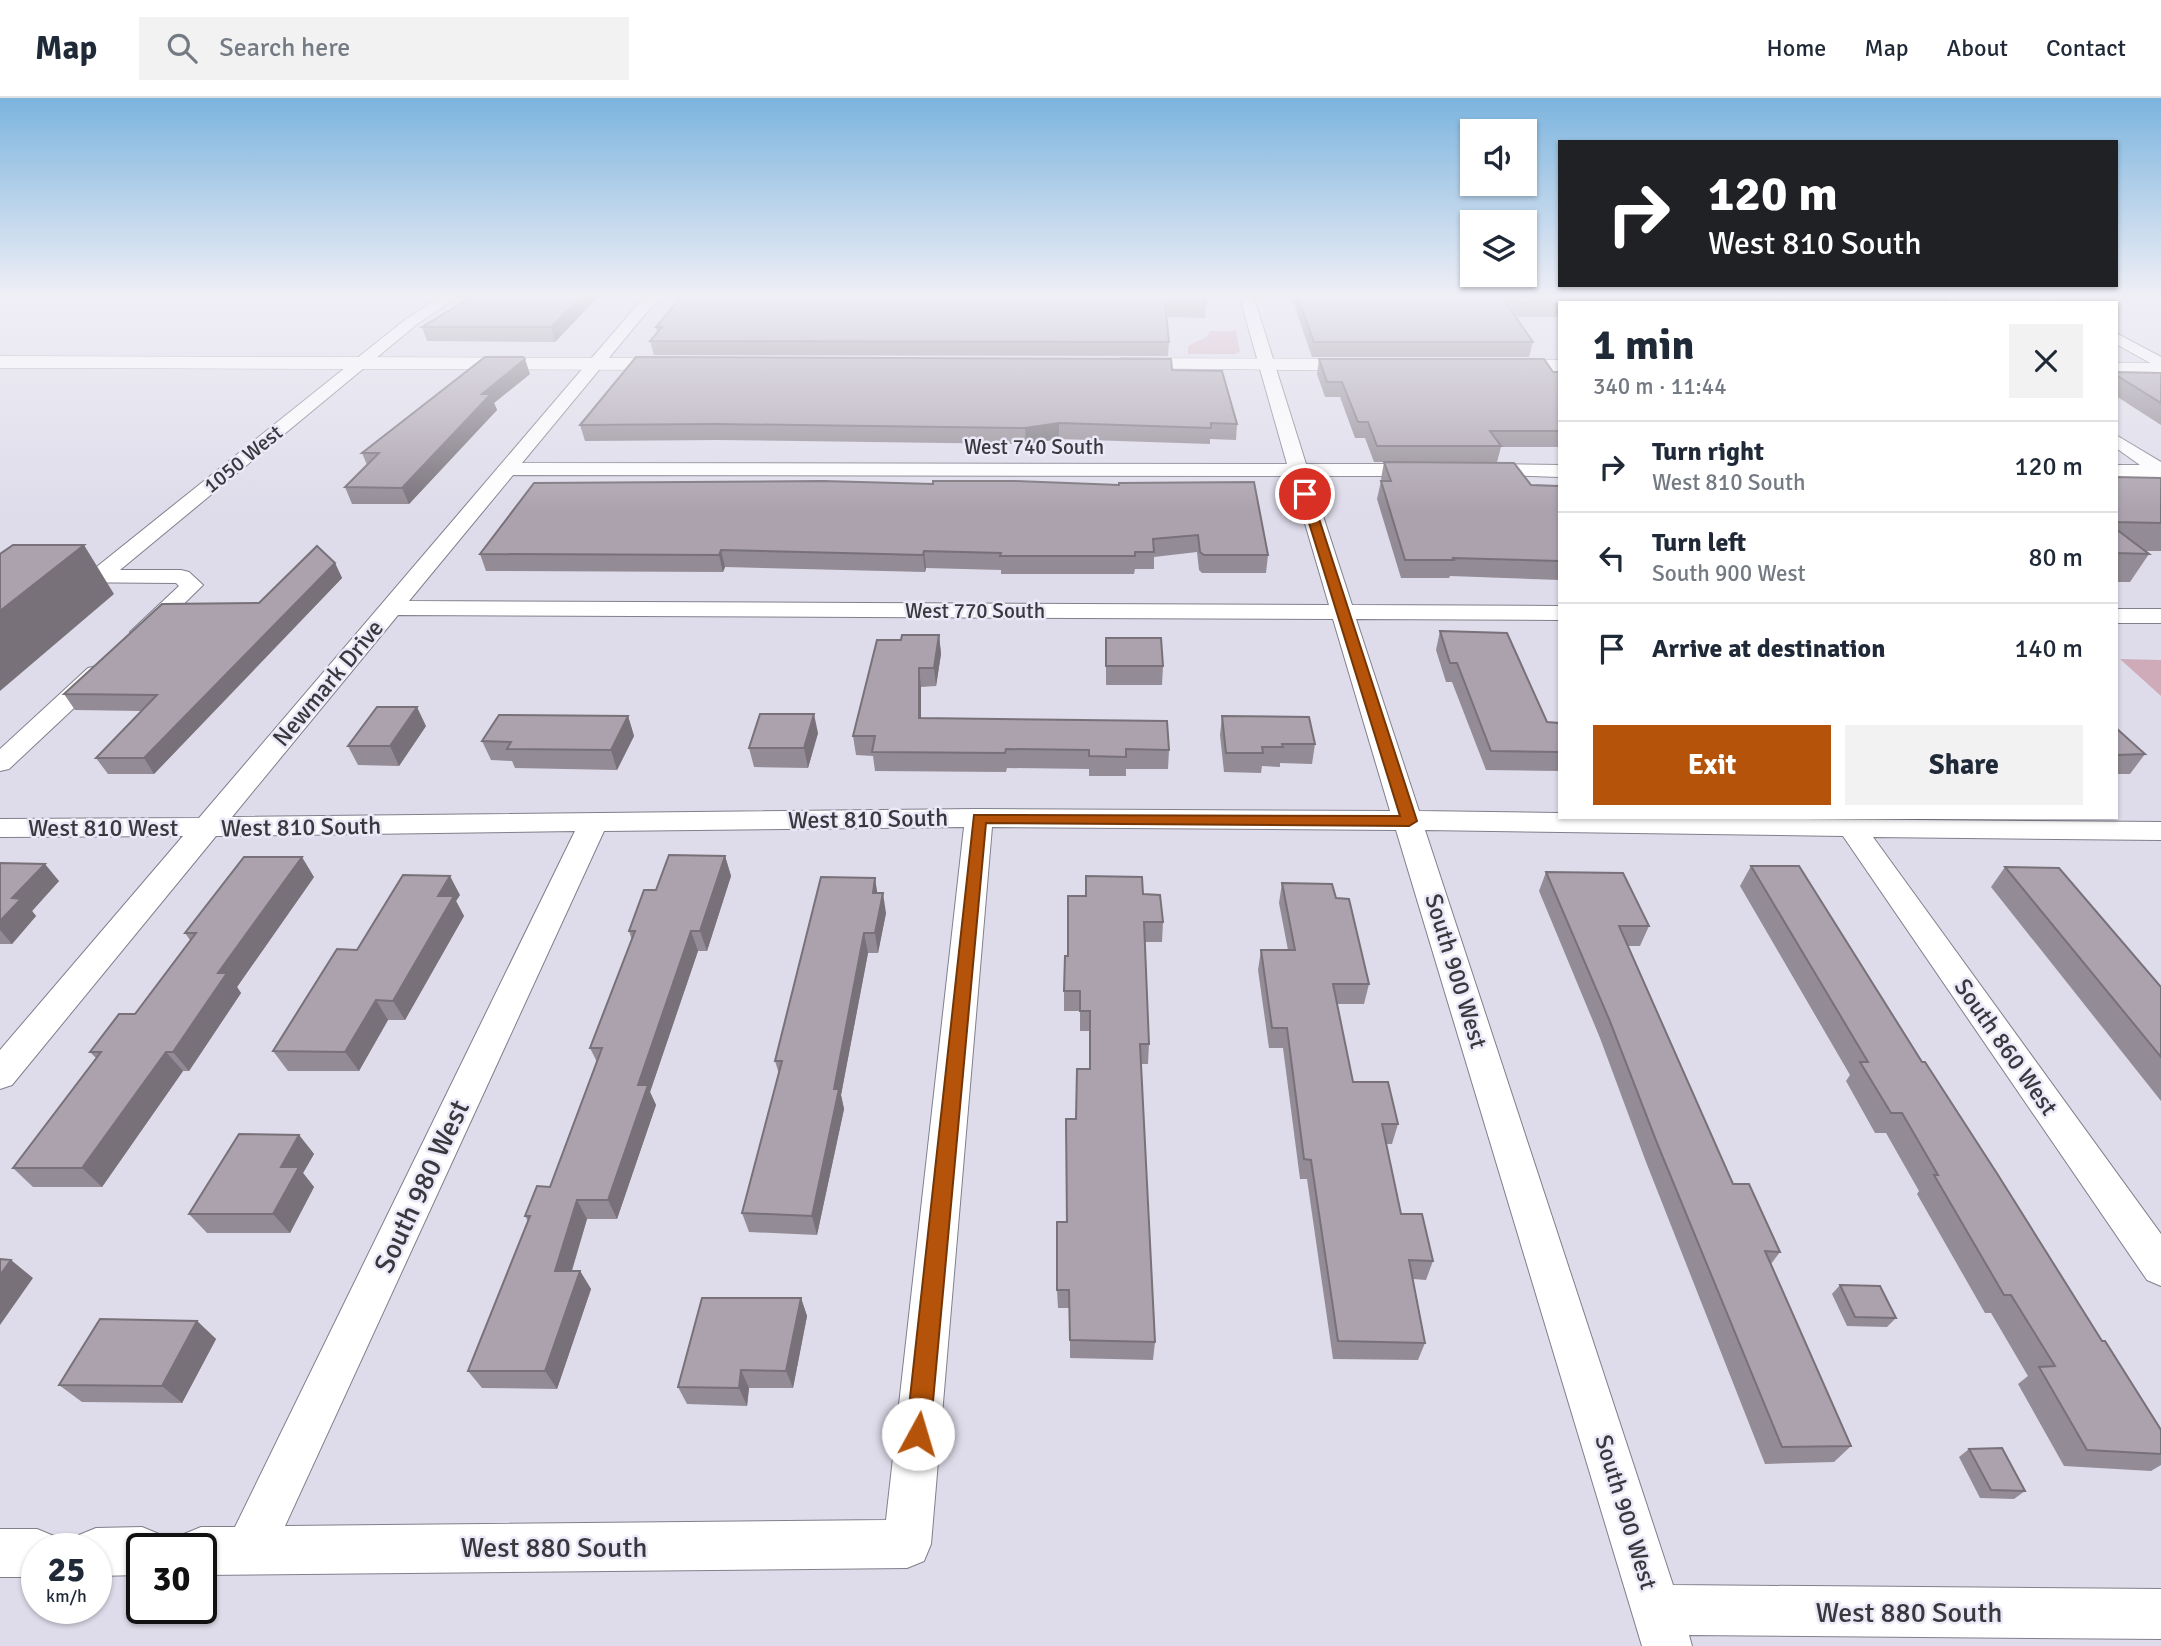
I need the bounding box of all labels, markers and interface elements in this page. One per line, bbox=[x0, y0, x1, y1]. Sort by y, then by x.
search box bbox=[139, 17, 629, 80]
text: Map bbox=[35, 28, 97, 69]
icon: search bbox=[163, 29, 201, 67]
text: Search here bbox=[219, 32, 350, 64]
text: Home bbox=[1766, 33, 1826, 63]
text: Map bbox=[1864, 33, 1909, 63]
text: About bbox=[1947, 33, 2008, 63]
text: Contact bbox=[2046, 33, 2126, 63]
map controls bbox=[1460, 119, 1537, 287]
button: sound bbox=[1460, 119, 1537, 196]
text: 120 m bbox=[1708, 164, 1838, 224]
icon: right bbox=[1593, 168, 1684, 259]
button: layers bbox=[1460, 210, 1537, 287]
text: West 810 South bbox=[1708, 224, 1922, 263]
text: 1 min bbox=[1593, 320, 1694, 371]
button: close bbox=[2009, 324, 2083, 398]
text: 340 m · 11:44 bbox=[1593, 372, 1727, 401]
street label: 1050 West bbox=[198, 419, 288, 499]
street label: West 740 South bbox=[964, 434, 1104, 460]
text: Turn right bbox=[1652, 436, 1764, 468]
icon: right bbox=[1593, 448, 1631, 486]
text: 120 m bbox=[2014, 451, 2083, 483]
pin bbox=[1275, 464, 1335, 524]
text: West 810 South bbox=[1652, 468, 1806, 497]
icon: arrive bbox=[1286, 475, 1324, 513]
text: Turn left bbox=[1652, 527, 1746, 559]
icon: left bbox=[1593, 539, 1631, 577]
text: 80 m bbox=[2028, 542, 2083, 574]
text: South 900 West bbox=[1652, 559, 1806, 588]
street label: West 770 South bbox=[905, 598, 1045, 624]
street label: Newmark Drive bbox=[266, 613, 390, 753]
icon: arrive bbox=[1593, 630, 1631, 668]
text: Arrive at destination bbox=[1652, 633, 1885, 665]
text: 140 m bbox=[2014, 633, 2083, 665]
button: Exit bbox=[1593, 725, 1831, 805]
button: Share bbox=[1845, 725, 2083, 805]
street label: West 810 South bbox=[788, 803, 948, 835]
street label: West 810 South bbox=[221, 811, 381, 843]
street label: West 810 West bbox=[28, 813, 178, 843]
street label: South 900 West bbox=[1418, 890, 1494, 1052]
street label: South 860 West bbox=[1948, 973, 2064, 1121]
street label: South 980 West bbox=[367, 1094, 477, 1278]
position arrow bbox=[881, 1397, 955, 1471]
street label: South 900 West bbox=[1588, 1431, 1664, 1593]
street label: West 880 South bbox=[461, 1531, 647, 1565]
speed limit sign: 30 bbox=[126, 1533, 217, 1624]
text: 25 bbox=[48, 1548, 85, 1591]
text: km/h bbox=[46, 1585, 87, 1607]
street label: West 880 South bbox=[1816, 1596, 2002, 1630]

